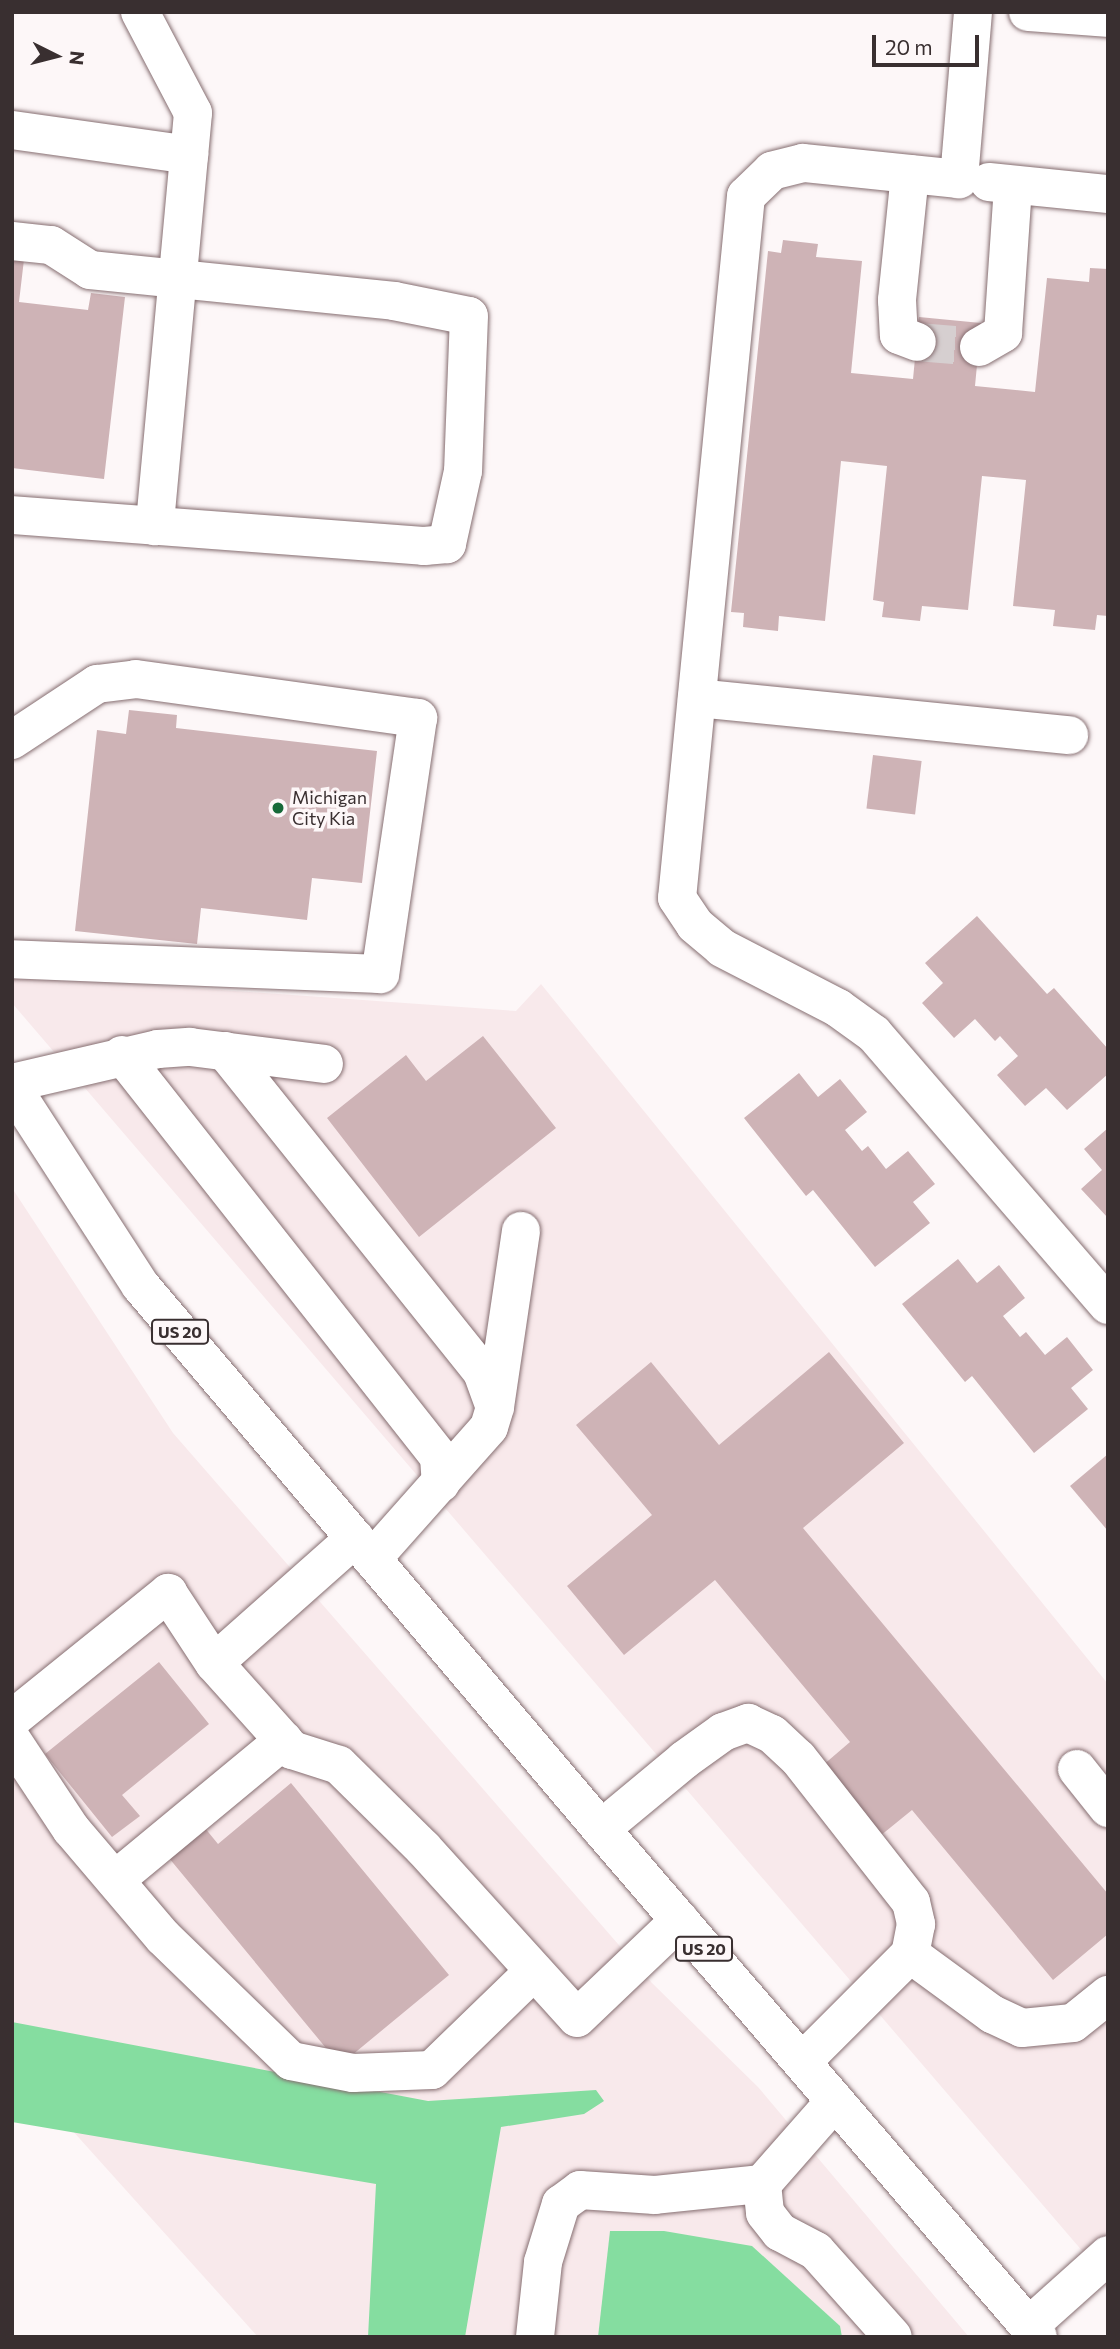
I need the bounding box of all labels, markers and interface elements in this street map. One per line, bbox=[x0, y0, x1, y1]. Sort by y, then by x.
north arrow bbox=[21, 21, 91, 91]
scale bar bbox=[875, 21, 982, 65]
text: 20 m bbox=[885, 34, 933, 59]
text: N bbox=[65, 50, 90, 67]
place label: Michigan City Kia bbox=[292, 787, 367, 830]
marker: Michigan City Kia bbox=[270, 800, 286, 816]
road number: US 20 bbox=[150, 1320, 210, 1344]
road number: US 20 bbox=[674, 1937, 734, 1962]

